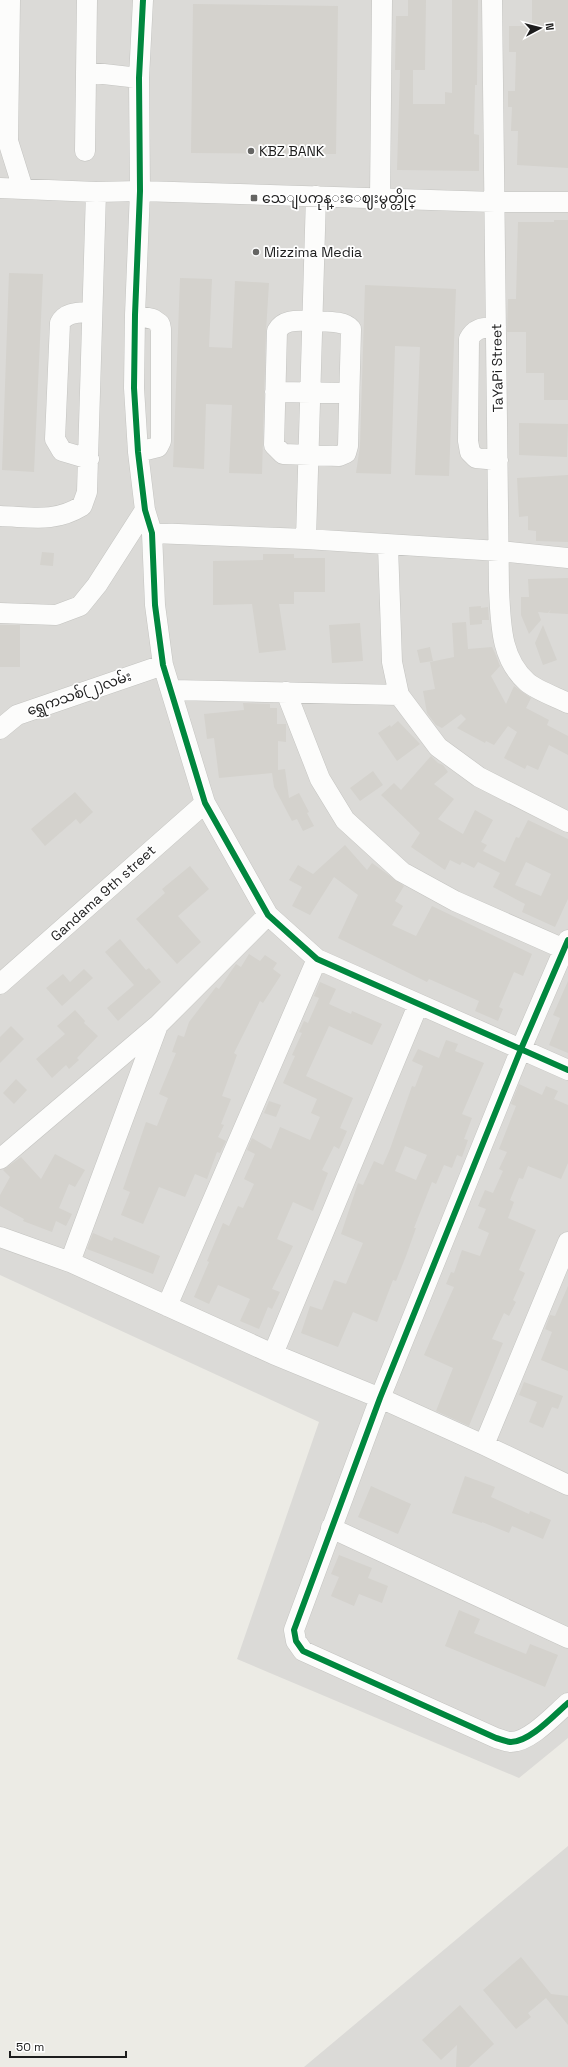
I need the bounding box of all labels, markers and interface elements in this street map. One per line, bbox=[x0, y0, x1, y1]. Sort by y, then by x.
north arrow bbox=[520, 8, 560, 48]
text: N bbox=[543, 22, 557, 31]
place label: KBZ BANK bbox=[259, 142, 325, 160]
marker: KBZ BANK bbox=[246, 146, 256, 156]
place label: သေျပကုန္းေဈးမွတ္တိုင္ bbox=[262, 188, 417, 210]
marker: သေျပကုန္းေဈးမွတ္တိုင္ bbox=[249, 193, 259, 203]
place label: Mizzima Media bbox=[264, 243, 362, 261]
marker: Mizzima Media bbox=[251, 247, 261, 257]
street label: TaYaPi Street bbox=[487, 323, 507, 413]
street label: ရွှေကသစ်(၂)လမ်း bbox=[24, 666, 135, 722]
street label: Gandama 9th street bbox=[47, 841, 159, 945]
scale bar bbox=[10, 2033, 126, 2059]
text: 50 m bbox=[16, 2039, 44, 2055]

